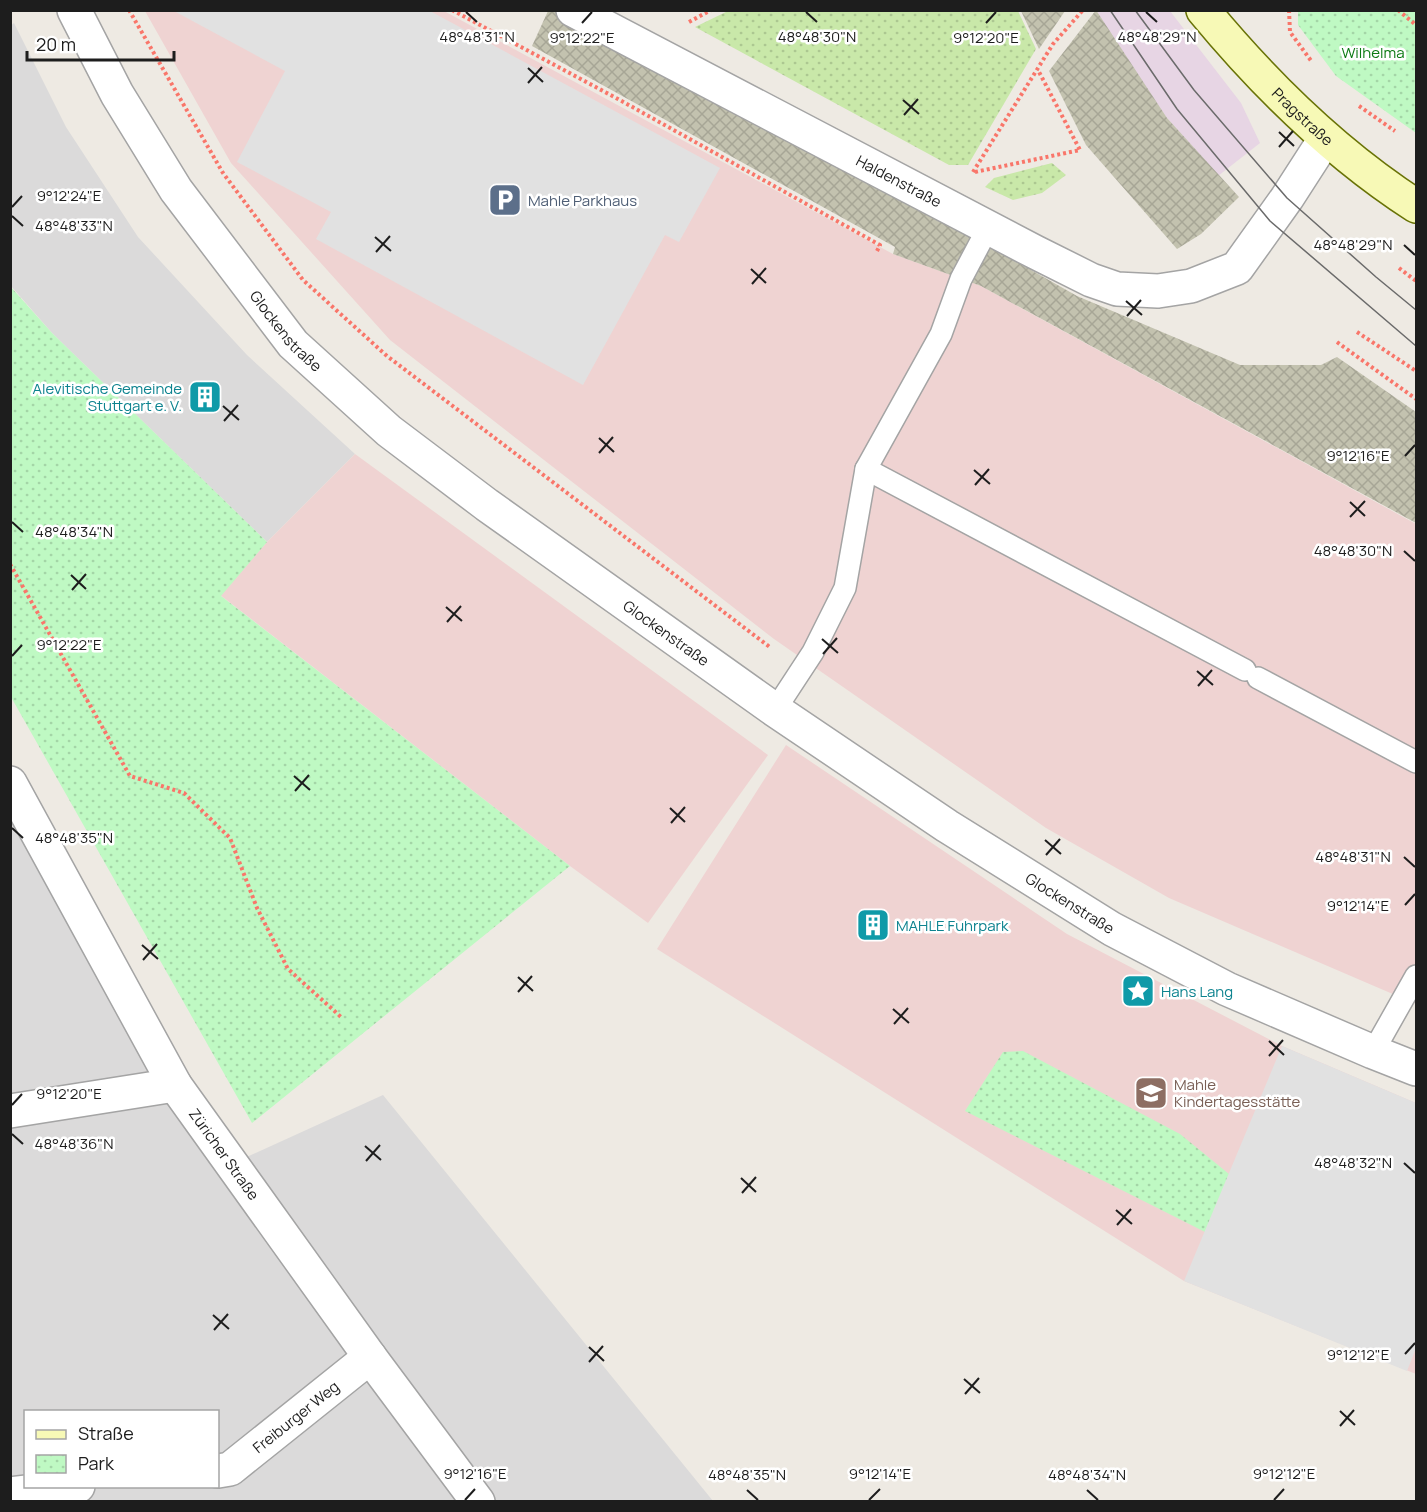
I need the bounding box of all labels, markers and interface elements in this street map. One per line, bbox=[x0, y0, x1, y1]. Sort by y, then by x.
scale bar bbox=[27, 24, 174, 62]
text: 48°48'31"N bbox=[439, 26, 515, 47]
text: 48°48'30"N bbox=[778, 26, 856, 47]
text: 48°48'29"N bbox=[1117, 26, 1197, 47]
text: 9°12'22"E bbox=[549, 27, 615, 48]
text: 9°12'20"E bbox=[953, 27, 1019, 48]
text: 20 m bbox=[36, 32, 76, 56]
park label: Wilhelma bbox=[1342, 42, 1404, 63]
street label: Pragstraße bbox=[1268, 83, 1338, 150]
street label: Haldenstraße bbox=[853, 150, 946, 212]
parking icon: Mahle Parkhaus bbox=[487, 182, 523, 218]
text: 9°12'24"E bbox=[37, 185, 101, 206]
place label: Mahle Parkhaus bbox=[528, 190, 637, 211]
text: 48°48'33"N bbox=[35, 215, 113, 236]
text: 48°48'29"N bbox=[1313, 234, 1393, 255]
street label: Glockenstraße bbox=[245, 286, 327, 376]
place label: Alevitische Gemeinde Stuttgart e. V. bbox=[32, 378, 182, 416]
building icon: Alevitische Gemeinde Stuttgart e. V. bbox=[187, 379, 223, 415]
text: 9°12'16"E bbox=[1326, 445, 1390, 466]
text: 48°48'34"N bbox=[35, 521, 113, 542]
text: 48°48'30"N bbox=[1314, 540, 1392, 561]
street label: Glockenstraße bbox=[619, 595, 714, 671]
text: 9°12'22"E bbox=[36, 634, 102, 655]
text: 48°48'35"N bbox=[35, 827, 113, 848]
text: 48°48'31"N bbox=[1315, 846, 1391, 867]
street label: Glockenstraße bbox=[1022, 867, 1119, 939]
text: 9°12'14"E bbox=[1327, 895, 1389, 916]
building icon: MAHLE Fuhrpark bbox=[855, 907, 891, 943]
place label: MAHLE Fuhrpark bbox=[896, 915, 1009, 936]
place icon: Hans Lang bbox=[1120, 973, 1156, 1009]
place label: Hans Lang bbox=[1161, 981, 1233, 1002]
place label: Mahle Kindertagesstätte bbox=[1174, 1074, 1301, 1112]
school or university icon: Mahle Kindertagesstätte bbox=[1133, 1075, 1169, 1111]
text: 9°12'20"E bbox=[36, 1083, 102, 1104]
street label: Züricher Straße bbox=[184, 1104, 265, 1204]
text: 48°48'36"N bbox=[35, 1133, 113, 1154]
text: 48°48'32"N bbox=[1314, 1152, 1392, 1173]
text: 9°12'12"E bbox=[1327, 1344, 1389, 1365]
street label: Freiburger Weg bbox=[248, 1376, 343, 1458]
legend bbox=[24, 1410, 219, 1488]
text: Straße bbox=[78, 1421, 134, 1445]
text: Park bbox=[78, 1451, 115, 1475]
text: 9°12'16"E bbox=[443, 1463, 507, 1484]
text: 9°12'14"E bbox=[849, 1463, 911, 1484]
text: 9°12'12"E bbox=[1253, 1463, 1315, 1484]
text: 48°48'35"N bbox=[708, 1464, 786, 1485]
text: 48°48'34"N bbox=[1048, 1464, 1126, 1485]

